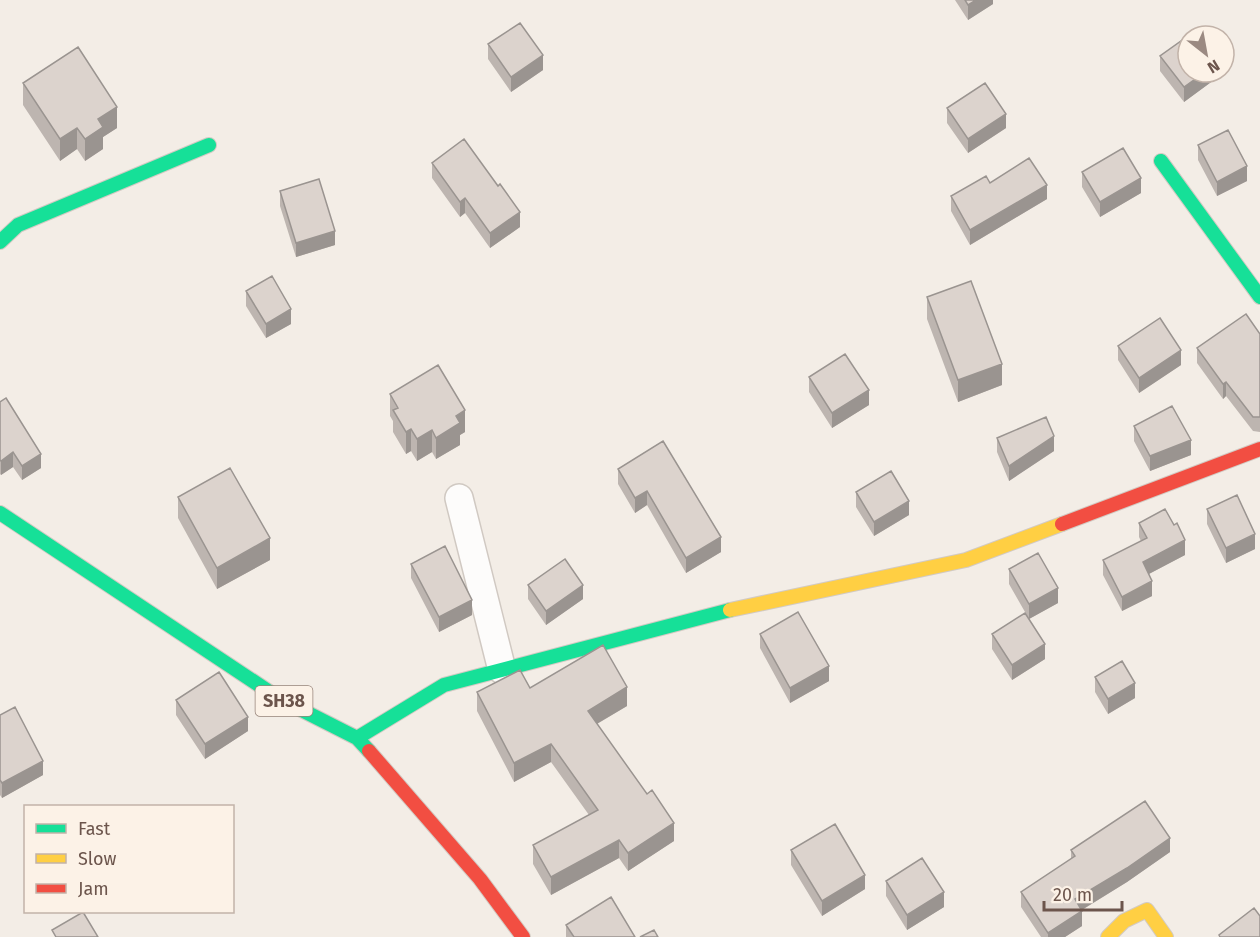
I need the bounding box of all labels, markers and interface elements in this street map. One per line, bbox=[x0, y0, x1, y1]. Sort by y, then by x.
north arrow bbox=[1176, 24, 1236, 84]
text: N bbox=[1204, 56, 1223, 77]
road number: SH38 bbox=[256, 686, 312, 716]
legend bbox=[24, 805, 234, 913]
text: Fast bbox=[78, 818, 111, 840]
text: Slow bbox=[78, 848, 117, 870]
scale bar bbox=[1044, 874, 1122, 912]
text: Jam bbox=[78, 878, 109, 900]
text: 20 m bbox=[1053, 884, 1092, 906]

